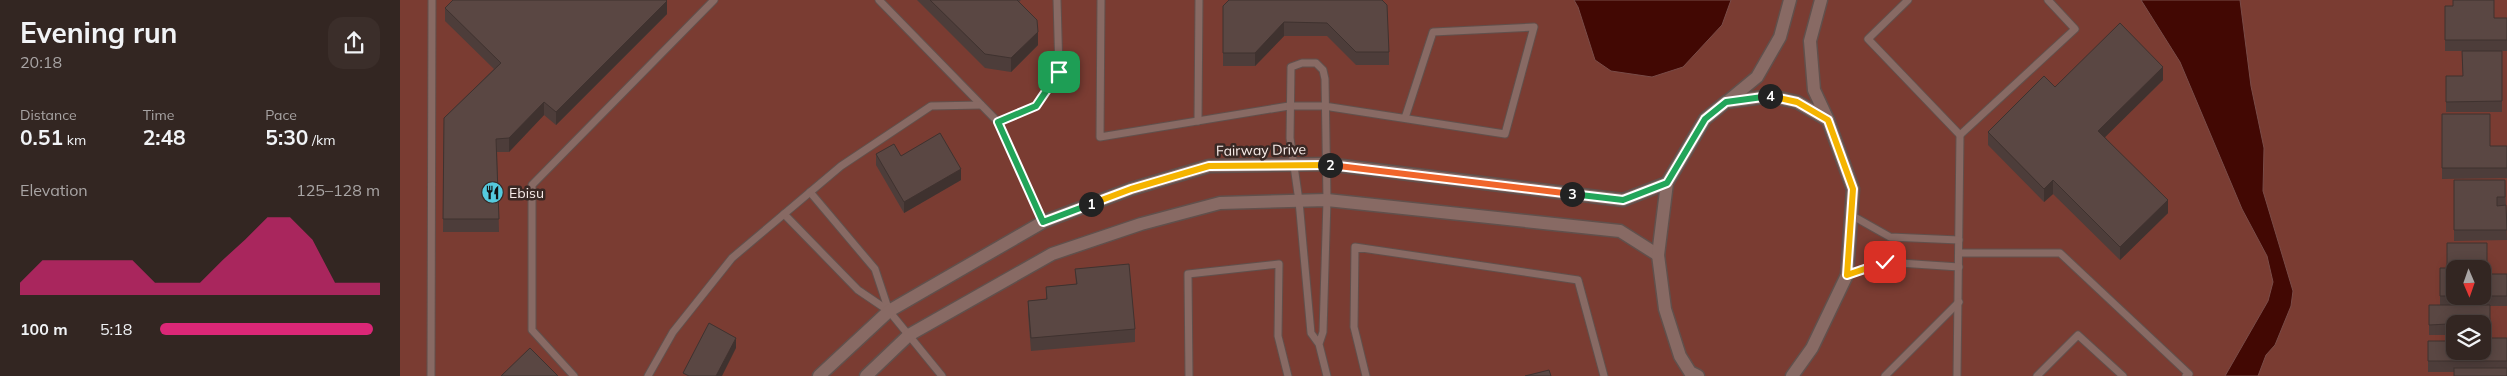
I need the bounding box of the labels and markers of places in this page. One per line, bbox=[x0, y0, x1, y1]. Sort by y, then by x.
pin bbox=[1038, 51, 1080, 93]
pin: 4 bbox=[1758, 84, 1782, 108]
pin: 2 bbox=[1318, 152, 1342, 178]
restaurant icon: Ebisu bbox=[481, 181, 505, 205]
pin: 3 bbox=[1560, 182, 1584, 206]
place label: Ebisu bbox=[509, 184, 544, 202]
pin: 1 bbox=[1078, 192, 1104, 216]
pin bbox=[1864, 241, 1906, 283]

